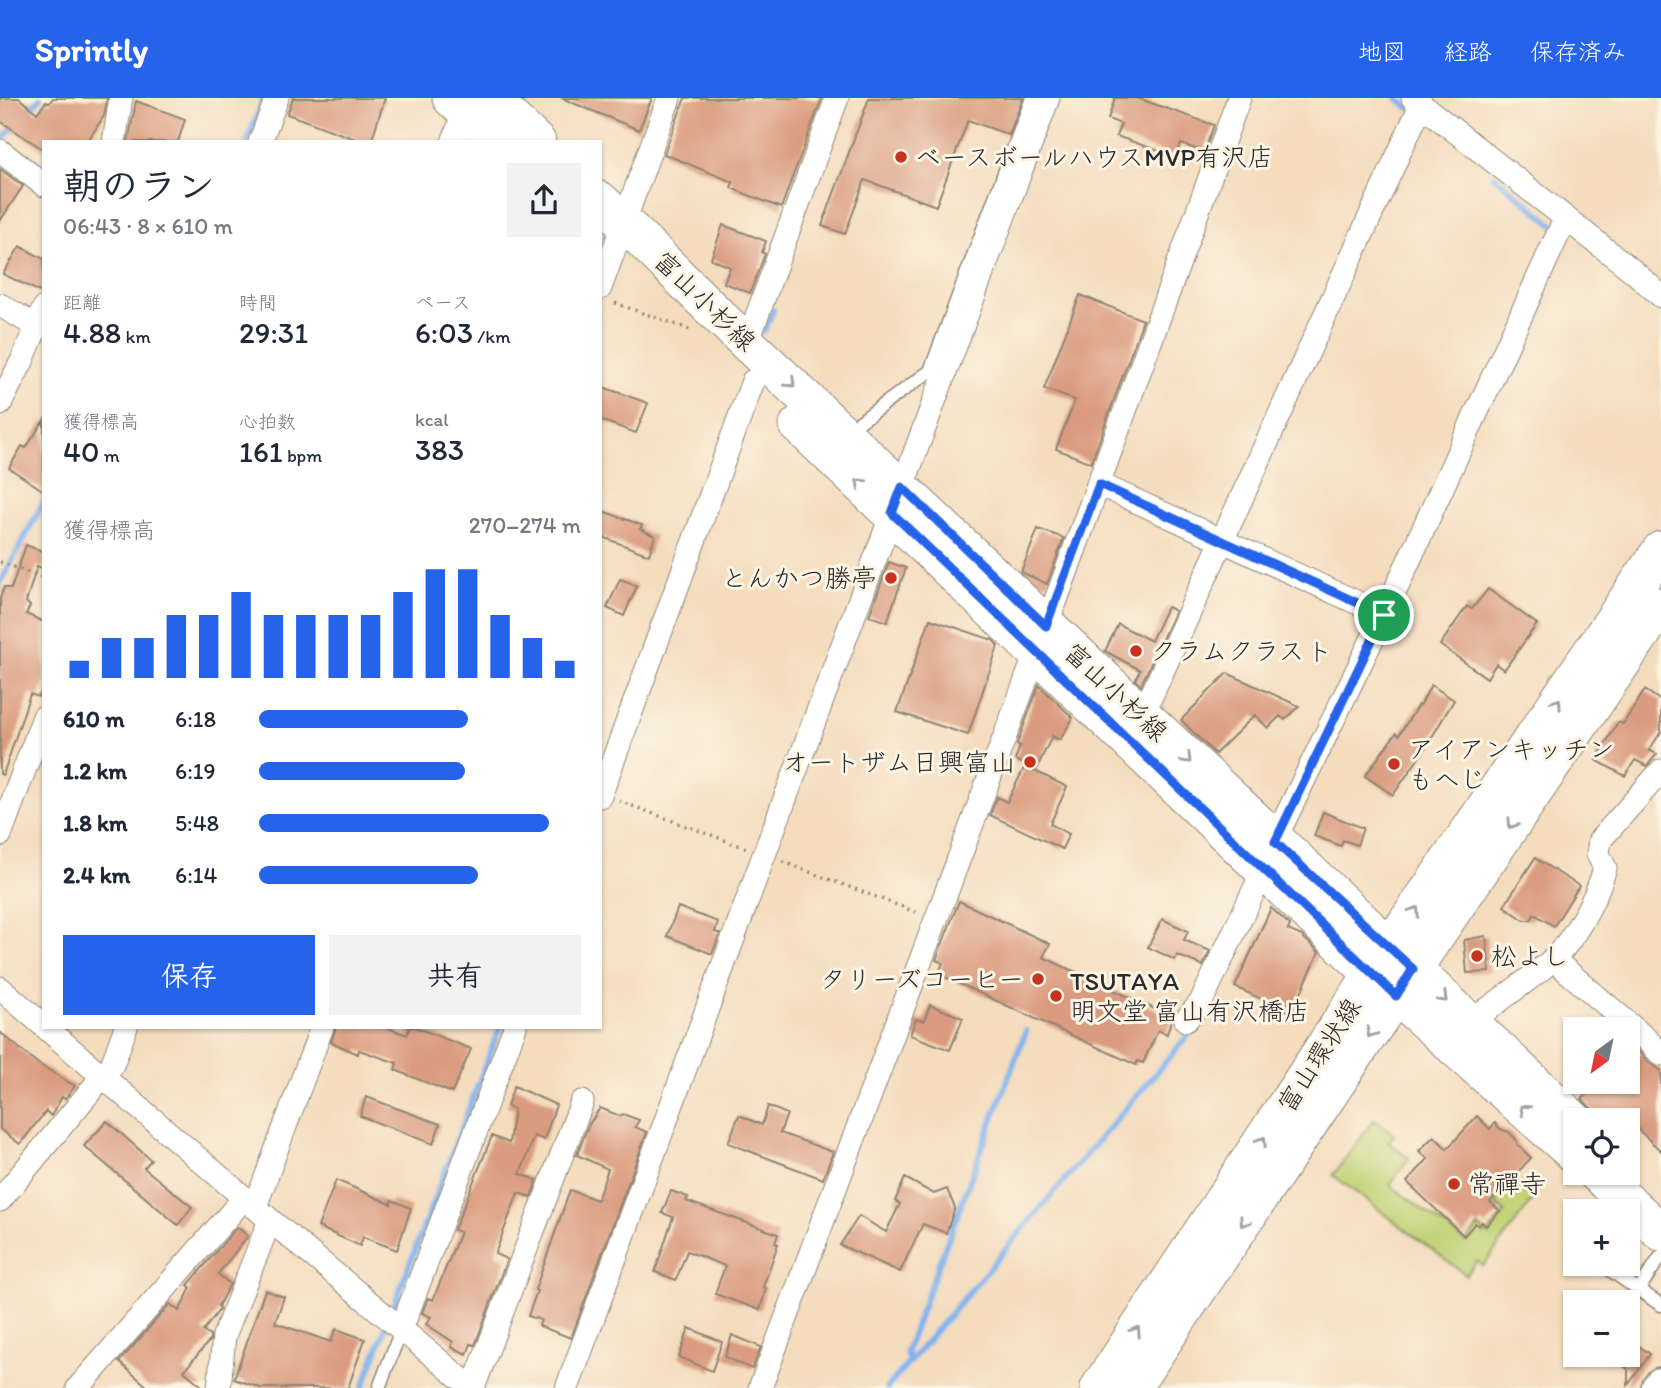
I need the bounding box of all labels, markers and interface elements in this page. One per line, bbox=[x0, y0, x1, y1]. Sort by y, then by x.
text: Sprintly bbox=[35, 30, 148, 69]
text: 地図 bbox=[1358, 37, 1406, 66]
text: 経路 bbox=[1444, 37, 1492, 66]
text: 保存済み bbox=[1530, 37, 1626, 66]
place label: ベースボールハウスMVP有沢店 bbox=[915, 141, 1273, 173]
marker: ベースボールハウスMVP有沢店 bbox=[893, 149, 909, 165]
text: 朝のラン bbox=[63, 163, 215, 209]
button: share bbox=[507, 163, 581, 237]
text: 06:43 · 8 × 610 m bbox=[63, 212, 233, 240]
street label: 富山小杉線 bbox=[647, 244, 763, 358]
text: 距離 bbox=[63, 291, 101, 314]
text: 時間 bbox=[239, 291, 277, 314]
text: ペース bbox=[415, 291, 471, 314]
text: 4.88 bbox=[63, 314, 121, 351]
text: 29:31 bbox=[239, 314, 308, 351]
text: 6:03 bbox=[415, 314, 473, 351]
text: km bbox=[121, 325, 151, 348]
text: /km bbox=[473, 325, 510, 348]
one-way arrow bbox=[783, 375, 796, 388]
text: kcal bbox=[415, 408, 449, 431]
text: 獲得標高 bbox=[63, 410, 139, 433]
text: 心拍数 bbox=[239, 410, 296, 433]
text: 383 bbox=[415, 431, 464, 468]
text: 40 bbox=[63, 433, 100, 470]
text: 161 bbox=[239, 433, 283, 470]
text: m bbox=[100, 444, 120, 467]
text: bpm bbox=[283, 444, 322, 467]
one-way arrow bbox=[855, 478, 868, 491]
text: 270–274 m bbox=[469, 511, 581, 539]
text: 獲得標高 bbox=[63, 516, 155, 544]
place label: とんかつ勝亭 bbox=[721, 562, 877, 594]
marker: とんかつ勝亭 bbox=[883, 570, 899, 586]
pin bbox=[1354, 585, 1414, 645]
icon: arrive bbox=[1365, 596, 1403, 634]
place label: クラムクラスト bbox=[1150, 635, 1333, 667]
street label: 富山小杉線 bbox=[1058, 636, 1174, 748]
marker: クラムクラスト bbox=[1128, 643, 1144, 659]
one-way arrow bbox=[1549, 698, 1561, 711]
text: 610 m bbox=[63, 705, 125, 733]
text: 6:18 bbox=[175, 705, 216, 733]
place label: アイアンキッチン もへじ bbox=[1408, 733, 1614, 795]
place label: オートザム日興富山 bbox=[782, 746, 1016, 778]
one-way arrow bbox=[1179, 750, 1192, 763]
marker: オートザム日興富山 bbox=[1022, 754, 1038, 770]
marker: アイアンキッチン もへじ bbox=[1386, 756, 1402, 772]
text: 1.2 km bbox=[63, 757, 127, 785]
text: 6:19 bbox=[175, 757, 216, 785]
text: 1.8 km bbox=[63, 809, 128, 837]
text: 5:48 bbox=[175, 809, 219, 837]
one-way arrow bbox=[1507, 817, 1520, 830]
text: 2.4 km bbox=[63, 861, 130, 889]
text: 6:14 bbox=[175, 861, 217, 889]
one-way arrow bbox=[1406, 906, 1419, 919]
button: 保存 bbox=[63, 935, 315, 1015]
button: 共有 bbox=[329, 935, 581, 1015]
place label: 松よし bbox=[1491, 940, 1569, 972]
marker: 松よし bbox=[1469, 948, 1485, 964]
place label: タリーズコーヒー bbox=[820, 963, 1024, 995]
place label: TSUTAYA 明文堂 富山有沢橋店 bbox=[1070, 965, 1310, 1027]
marker: タリーズコーヒー bbox=[1030, 971, 1046, 987]
marker: TSUTAYA 明文堂 富山有沢橋店 bbox=[1048, 988, 1064, 1004]
one-way arrow bbox=[1435, 989, 1448, 1002]
street label: 富山環状線 bbox=[1270, 992, 1368, 1118]
north arrow bbox=[1563, 1017, 1640, 1094]
map controls bbox=[1563, 1017, 1640, 1367]
one-way arrow bbox=[1366, 1026, 1379, 1039]
one-way arrow bbox=[1519, 1105, 1532, 1118]
button: locate bbox=[1563, 1108, 1640, 1185]
one-way arrow bbox=[1253, 1136, 1266, 1149]
place label: 常禪寺 bbox=[1468, 1168, 1546, 1200]
marker: 常禪寺 bbox=[1446, 1176, 1462, 1192]
button: + bbox=[1563, 1199, 1640, 1276]
one-way arrow bbox=[1240, 1214, 1252, 1227]
button: − bbox=[1563, 1290, 1640, 1367]
one-way arrow bbox=[1128, 1326, 1140, 1339]

